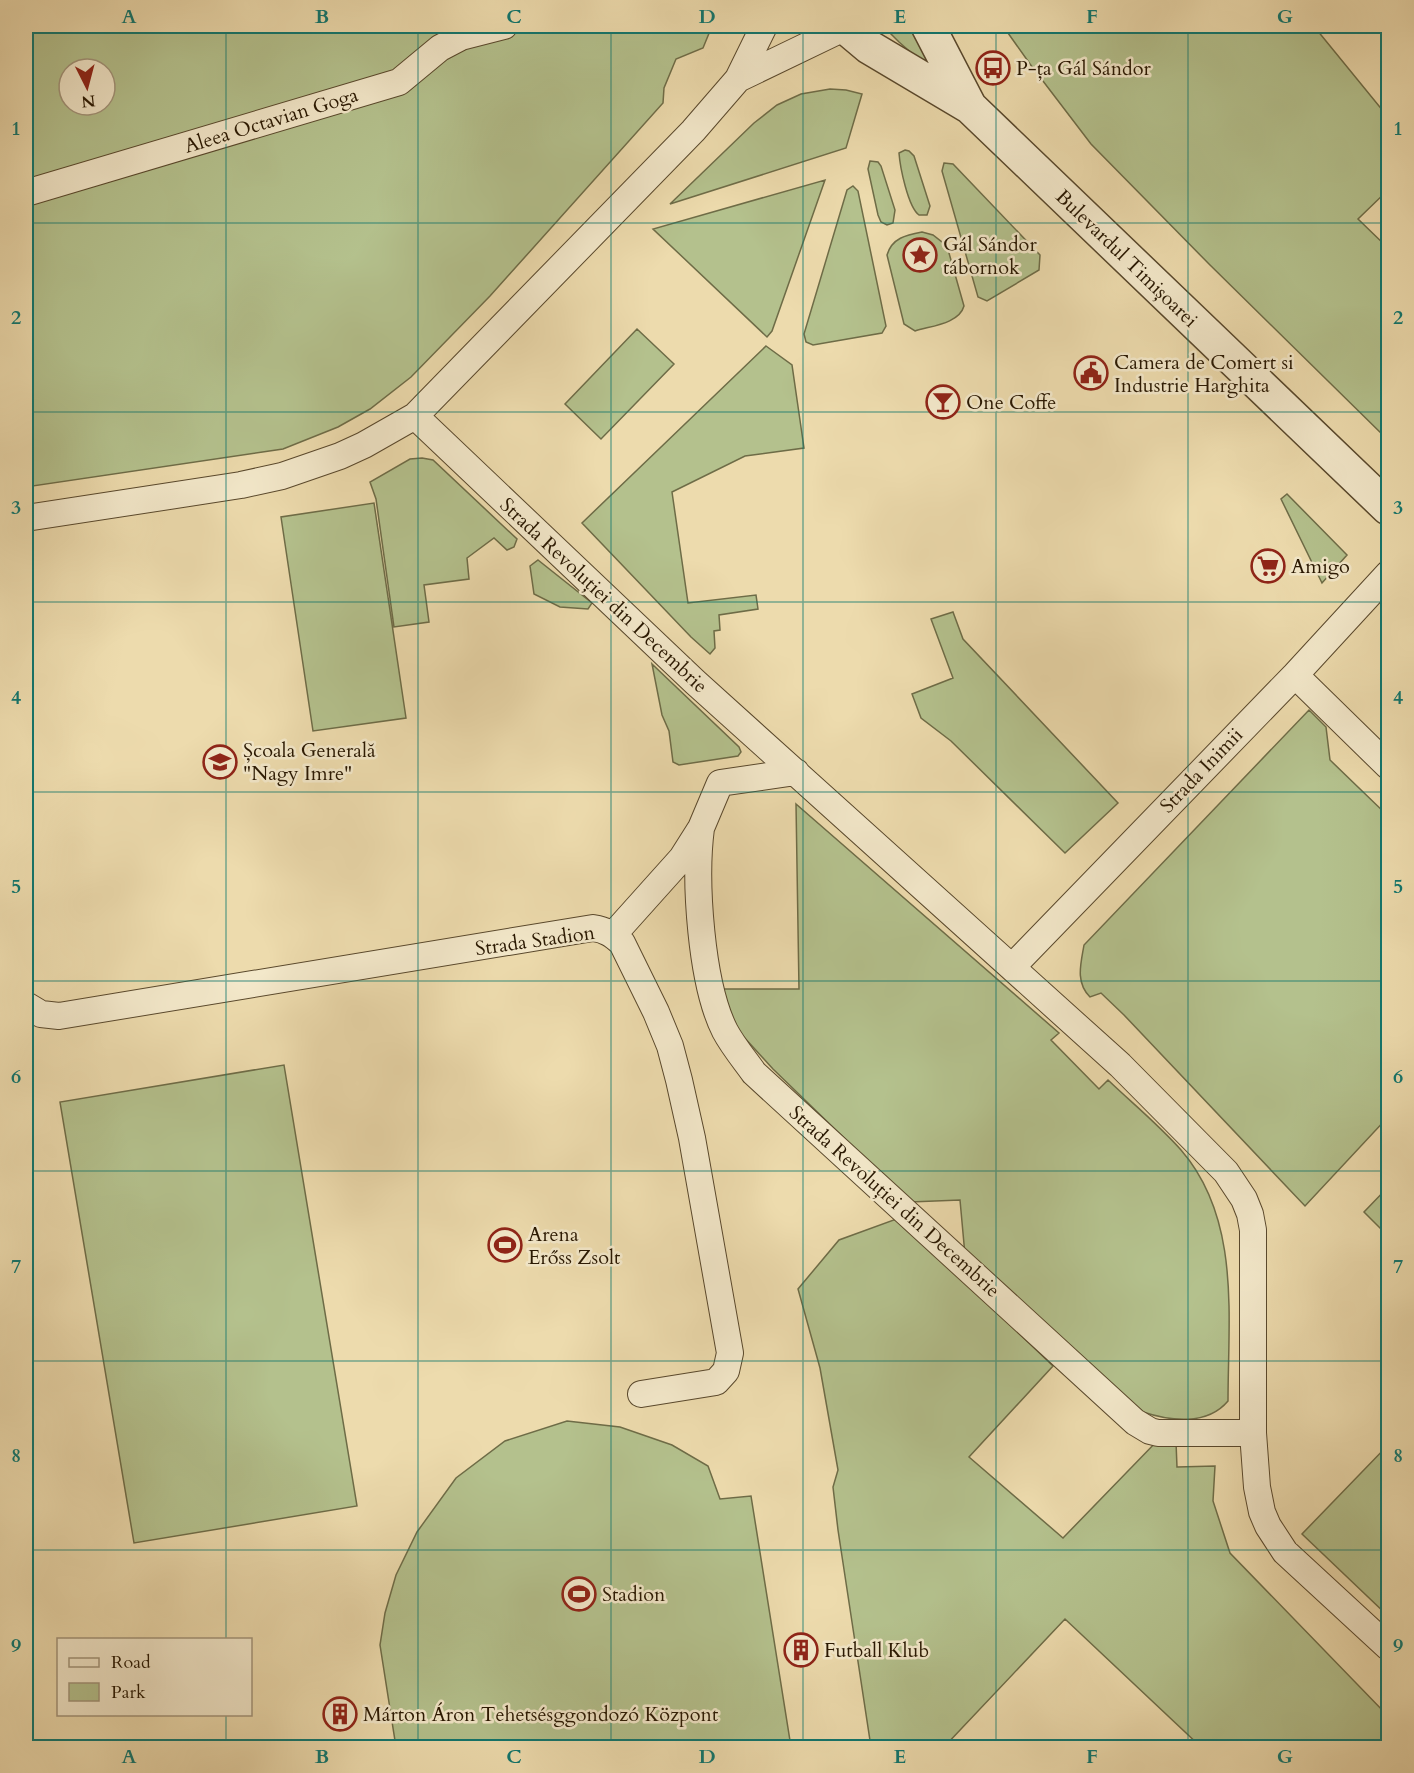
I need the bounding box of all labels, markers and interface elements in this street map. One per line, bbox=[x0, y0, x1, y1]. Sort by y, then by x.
text: A bbox=[121, 3, 137, 30]
text: B bbox=[315, 3, 329, 30]
text: C bbox=[506, 3, 522, 30]
text: D bbox=[698, 3, 716, 30]
text: E bbox=[894, 3, 906, 30]
text: F bbox=[1086, 3, 1098, 30]
text: G bbox=[1277, 3, 1293, 30]
bus stop icon: P-ța Gál Sándor bbox=[975, 50, 1011, 86]
place label: P-ța Gál Sándor bbox=[1016, 55, 1151, 82]
north arrow bbox=[57, 57, 117, 117]
street label: Aleea Octavian Goga bbox=[181, 81, 362, 160]
text: N bbox=[80, 89, 97, 113]
text: 1 bbox=[11, 115, 21, 142]
text: 1 bbox=[1393, 115, 1403, 142]
street label: Bulevardul Timișoarei bbox=[1050, 183, 1204, 334]
place label: Gál Sándor tábornok bbox=[943, 231, 1037, 281]
place icon: Gál Sándor tábornok bbox=[902, 237, 938, 273]
text: 2 bbox=[11, 304, 21, 331]
text: 2 bbox=[1393, 304, 1403, 331]
place label: Camera de Comert si Industrie Harghita bbox=[1114, 349, 1294, 399]
public building icon: Camera de Comert si Industrie Harghita bbox=[1073, 355, 1109, 391]
bar icon: One Coffe bbox=[925, 384, 961, 420]
place label: One Coffe bbox=[966, 389, 1056, 416]
street label: Strada Revoluției din Decembrie bbox=[494, 492, 713, 699]
text: 3 bbox=[11, 494, 21, 521]
text: 3 bbox=[1393, 494, 1403, 521]
supermarket icon: Amigo bbox=[1250, 548, 1286, 584]
place label: Amigo bbox=[1291, 553, 1350, 580]
text: 4 bbox=[11, 684, 21, 711]
text: 4 bbox=[1393, 684, 1403, 711]
street label: Strada Inimii bbox=[1154, 722, 1249, 819]
place label: Școala Generală "Nagy Imre" bbox=[243, 737, 376, 787]
school or university icon: Școala Generală "Nagy Imre" bbox=[202, 744, 238, 780]
text: 5 bbox=[11, 873, 21, 900]
text: 5 bbox=[1393, 873, 1403, 900]
street label: Strada Stadion bbox=[474, 919, 597, 962]
text: 6 bbox=[11, 1063, 21, 1090]
text: 6 bbox=[1393, 1063, 1403, 1090]
street label: Strada Revoluției din Decembrie bbox=[783, 1099, 1006, 1303]
place label: Arena Erőss Zsolt bbox=[528, 1221, 621, 1271]
sports icon: Arena Erőss Zsolt bbox=[487, 1227, 523, 1263]
text: 7 bbox=[11, 1253, 21, 1280]
text: 7 bbox=[1393, 1253, 1403, 1280]
text: 8 bbox=[11, 1442, 21, 1469]
text: 8 bbox=[1393, 1442, 1403, 1469]
sports icon: Stadion bbox=[561, 1576, 597, 1612]
place label: Stadion bbox=[602, 1581, 666, 1608]
text: 9 bbox=[11, 1632, 21, 1659]
building icon: Futball Klub bbox=[783, 1632, 819, 1668]
text: 9 bbox=[1393, 1632, 1403, 1659]
place label: Futball Klub bbox=[824, 1637, 929, 1664]
legend bbox=[57, 1638, 252, 1716]
text: Road bbox=[111, 1650, 151, 1675]
text: Park bbox=[111, 1680, 146, 1705]
building icon: Márton Áron Tehetsésggondozó Központ bbox=[322, 1696, 358, 1732]
place label: Márton Áron Tehetsésggondozó Központ bbox=[363, 1701, 719, 1728]
text: A bbox=[121, 1743, 137, 1770]
text: B bbox=[315, 1743, 329, 1770]
text: C bbox=[506, 1743, 522, 1770]
text: D bbox=[698, 1743, 716, 1770]
text: E bbox=[894, 1743, 906, 1770]
text: F bbox=[1086, 1743, 1098, 1770]
text: G bbox=[1277, 1743, 1293, 1770]

